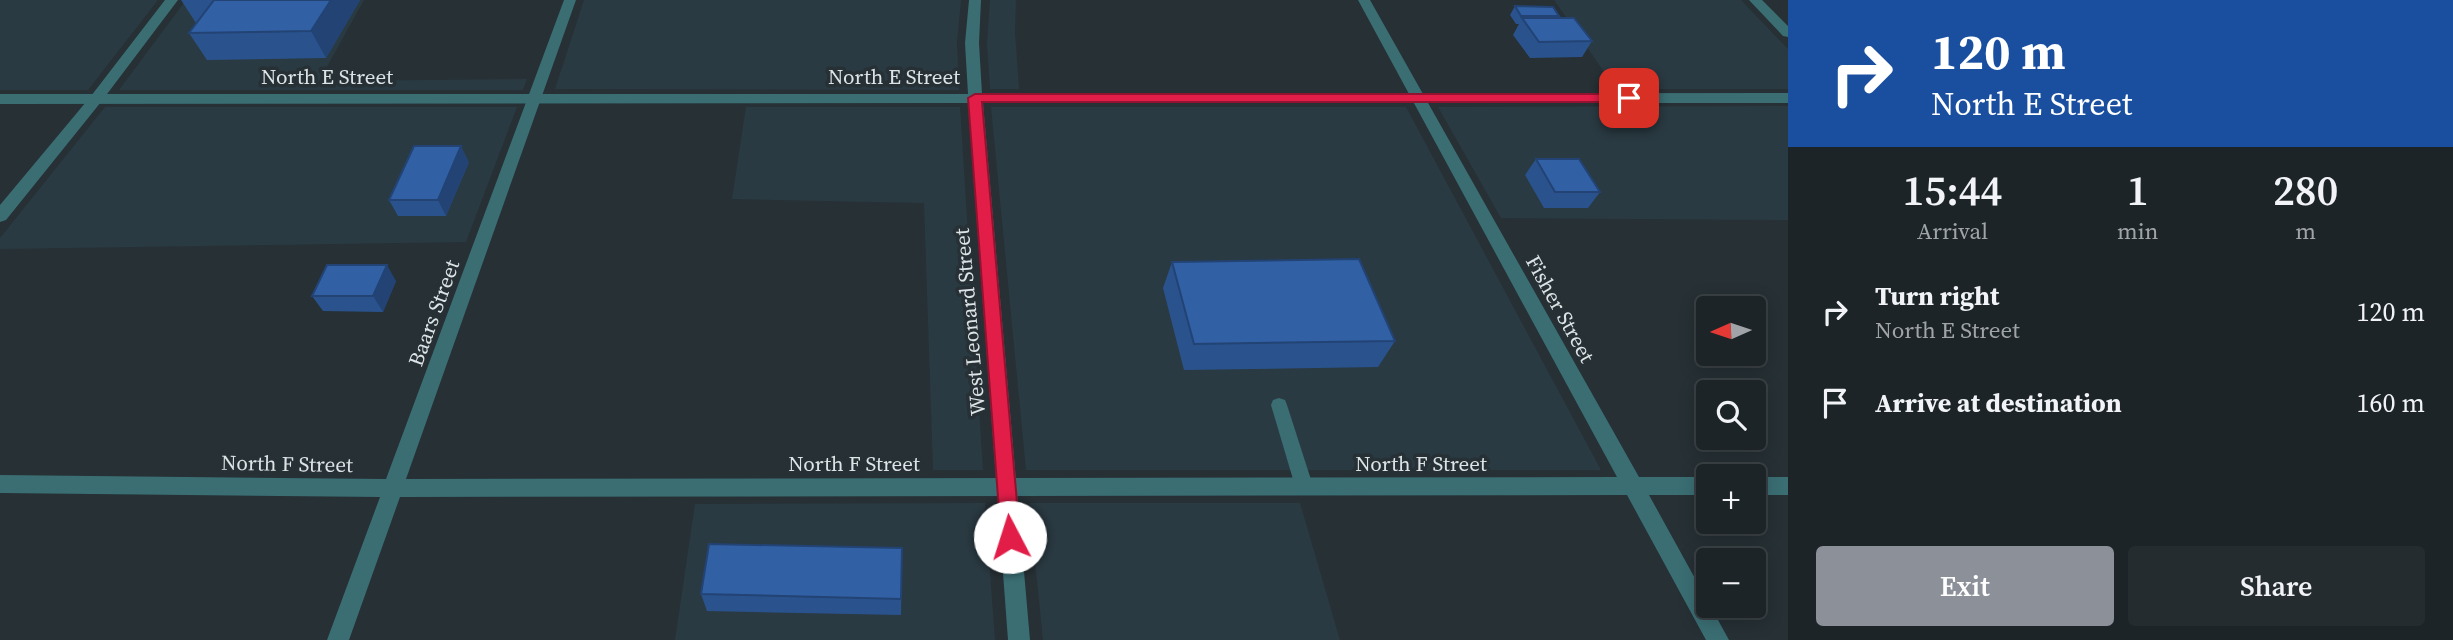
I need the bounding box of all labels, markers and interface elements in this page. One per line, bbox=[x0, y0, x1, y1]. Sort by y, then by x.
text: 120 m bbox=[1931, 18, 2066, 85]
icon: right bbox=[1816, 28, 1907, 119]
street label: North E Street bbox=[261, 62, 393, 91]
street label: North E Street bbox=[828, 62, 960, 91]
pin bbox=[1599, 68, 1659, 128]
icon: arrive bbox=[1610, 79, 1648, 117]
text: North E Street bbox=[1931, 82, 2132, 126]
text: 15:44 bbox=[1902, 161, 2002, 219]
text: 1 bbox=[2127, 161, 2149, 219]
text: 280 bbox=[2273, 161, 2338, 219]
text: Arrival bbox=[1917, 215, 1988, 247]
text: min bbox=[2117, 215, 2158, 247]
text: m bbox=[2295, 215, 2316, 247]
street label: West Leonard Street bbox=[947, 227, 992, 417]
street label: Fisher Street bbox=[1519, 250, 1602, 368]
street label: Baars Street bbox=[401, 255, 466, 370]
text: Turn right bbox=[1875, 278, 1999, 314]
icon: right bbox=[1816, 293, 1854, 331]
text: 120 m bbox=[2357, 294, 2425, 330]
north arrow bbox=[1696, 296, 1766, 366]
map controls bbox=[1696, 296, 1766, 618]
text: North E Street bbox=[1875, 314, 2020, 346]
button: search bbox=[1696, 380, 1766, 450]
icon: arrive bbox=[1816, 384, 1854, 422]
text: Arrive at destination bbox=[1875, 385, 2122, 421]
text: 160 m bbox=[2357, 385, 2425, 421]
street label: North F Street bbox=[221, 448, 353, 479]
street label: North F Street bbox=[788, 449, 920, 478]
street label: North F Street bbox=[1355, 449, 1487, 478]
button: + bbox=[1696, 464, 1766, 534]
position arrow bbox=[973, 500, 1047, 574]
button: Exit bbox=[1816, 546, 2114, 626]
button: Share bbox=[2128, 546, 2425, 626]
button: − bbox=[1696, 548, 1766, 618]

